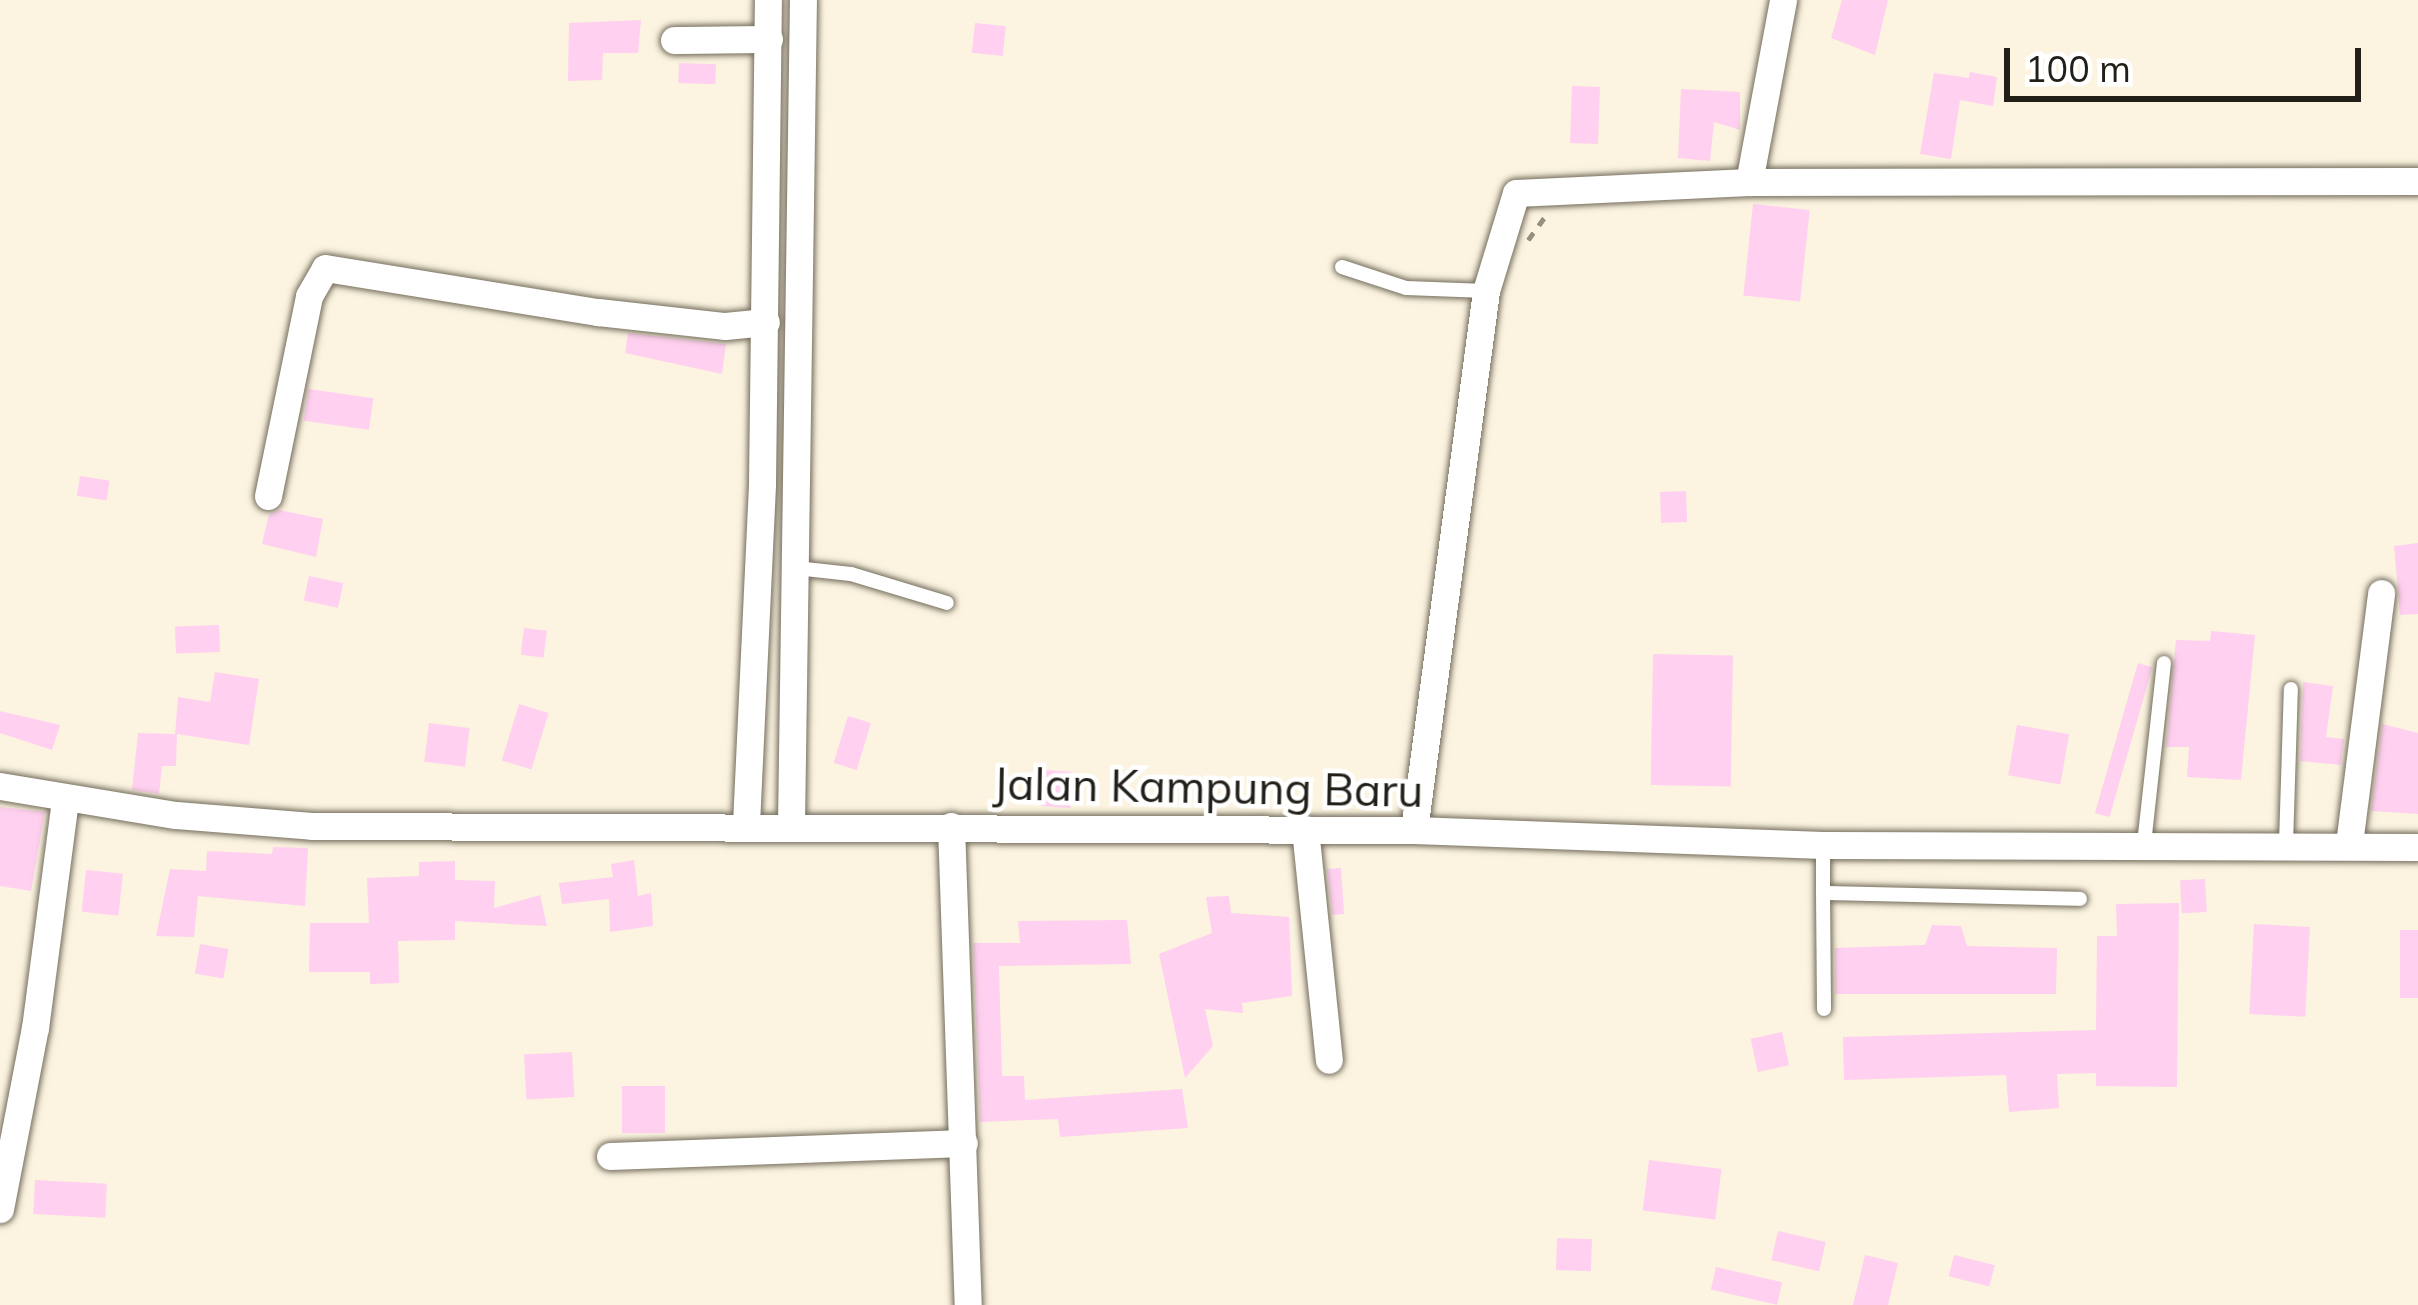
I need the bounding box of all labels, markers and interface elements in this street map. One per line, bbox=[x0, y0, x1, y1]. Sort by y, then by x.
scale bar bbox=[2010, 24, 2367, 98]
text: 100 m bbox=[2025, 46, 2131, 91]
street label: Jalan Kampung Baru bbox=[992, 756, 1424, 818]

